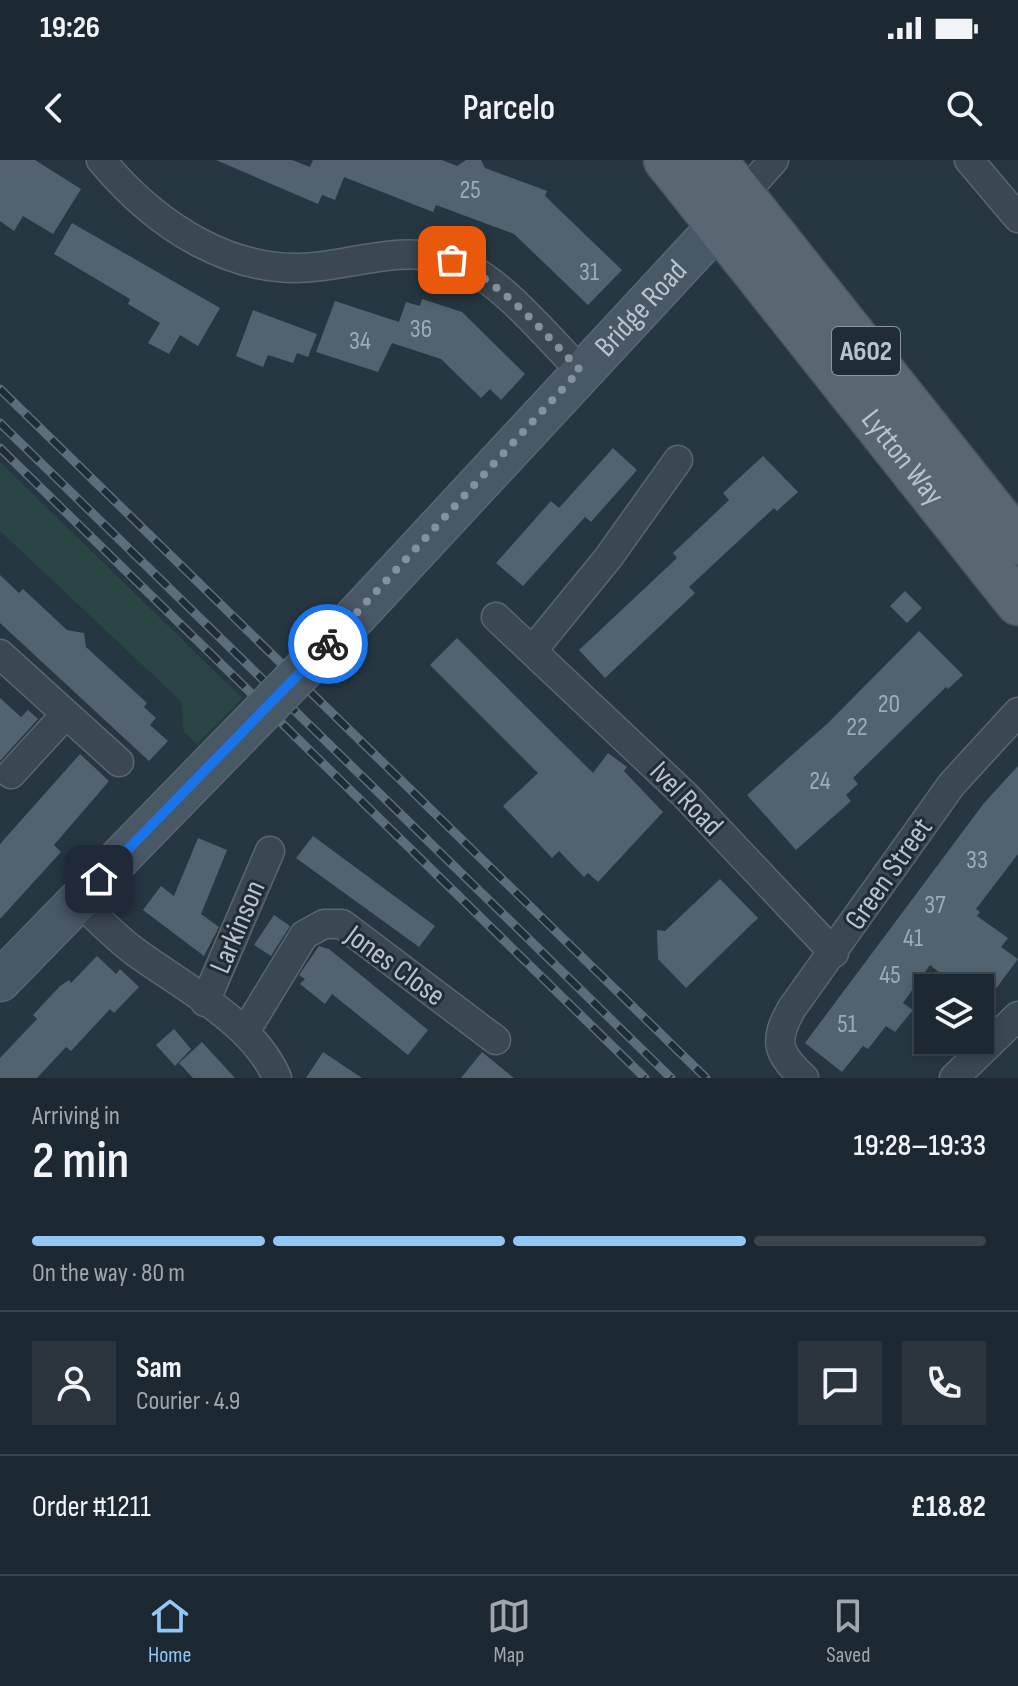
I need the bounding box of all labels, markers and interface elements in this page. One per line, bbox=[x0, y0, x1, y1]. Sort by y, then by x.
text: 19:26 bbox=[40, 10, 100, 46]
icon: back bbox=[32, 86, 76, 130]
icon: search bbox=[942, 86, 986, 130]
text: Parcelo bbox=[463, 87, 555, 130]
house number: 25 bbox=[459, 175, 481, 206]
pin bbox=[418, 226, 486, 294]
icon: bag bbox=[430, 238, 474, 282]
street label: Bridge Road bbox=[588, 253, 695, 364]
house number: 31 bbox=[579, 257, 599, 288]
house number: 36 bbox=[410, 314, 432, 345]
house number: 34 bbox=[349, 326, 371, 357]
road number: A602 bbox=[832, 327, 900, 375]
street label: Lytton Way bbox=[853, 402, 952, 513]
courier bbox=[288, 604, 368, 684]
icon: bike bbox=[306, 622, 350, 666]
house number: 20 bbox=[878, 689, 900, 720]
house number: 22 bbox=[846, 712, 868, 743]
street label: Ivel Road bbox=[642, 754, 730, 844]
house number: 24 bbox=[809, 766, 831, 797]
street label: Green Street bbox=[837, 811, 941, 937]
pin bbox=[65, 845, 133, 913]
house number: 33 bbox=[966, 845, 988, 876]
icon: home bbox=[77, 857, 121, 901]
street label: Larkinson bbox=[202, 875, 274, 979]
house number: 37 bbox=[924, 890, 946, 921]
street label: Jones Close bbox=[337, 917, 452, 1014]
house number: 41 bbox=[903, 923, 923, 954]
house number: 45 bbox=[879, 960, 901, 991]
map controls bbox=[914, 974, 994, 1054]
button: layers bbox=[914, 974, 994, 1054]
house number: 51 bbox=[837, 1009, 857, 1040]
text: Arriving in bbox=[32, 1101, 120, 1132]
text: 19:28–19:33 bbox=[853, 1128, 986, 1164]
text: 2 min bbox=[32, 1130, 129, 1193]
text: On the way · 80 m bbox=[32, 1258, 185, 1289]
button: person bbox=[32, 1341, 116, 1425]
button: chat bbox=[798, 1341, 882, 1425]
button: phone bbox=[902, 1341, 986, 1425]
text: Sam bbox=[136, 1350, 182, 1386]
text: Courier · 4.9 bbox=[136, 1386, 240, 1417]
text: Order #1211 bbox=[32, 1489, 151, 1525]
text: £18.82 bbox=[911, 1489, 986, 1525]
tab: Home bbox=[148, 1594, 192, 1669]
tab: Map bbox=[487, 1594, 531, 1669]
tab: Saved bbox=[826, 1594, 870, 1669]

